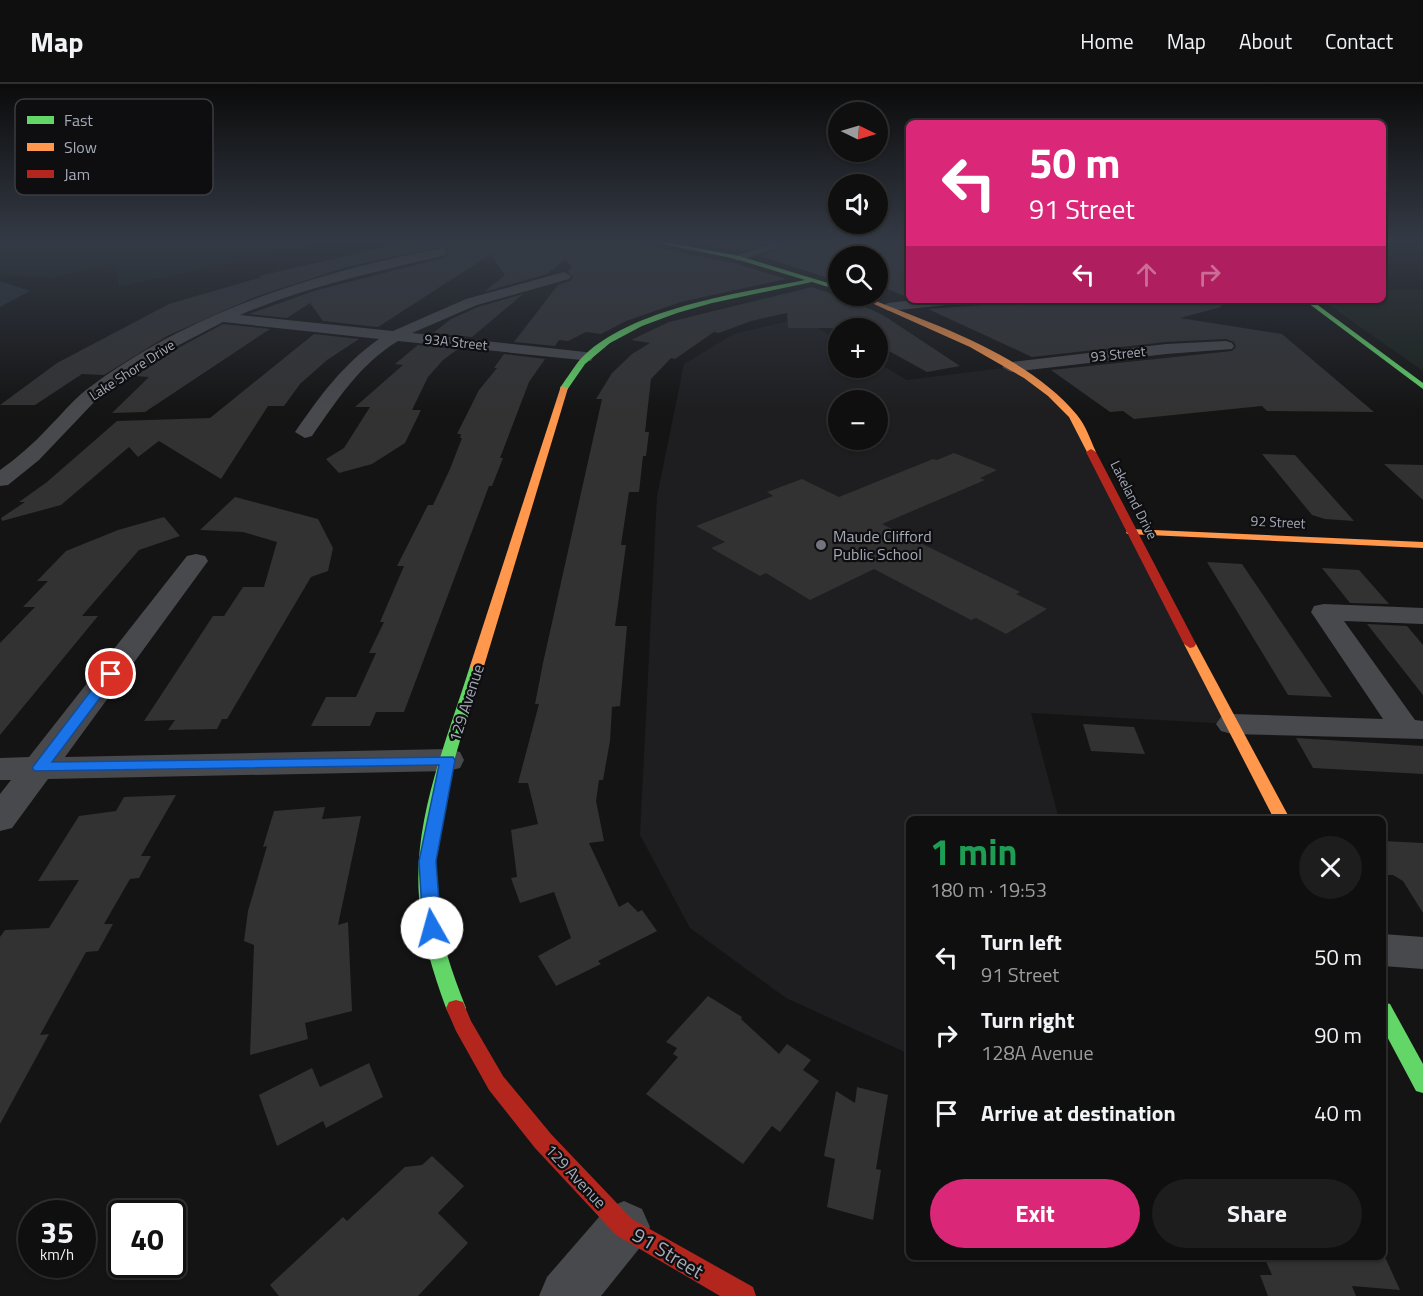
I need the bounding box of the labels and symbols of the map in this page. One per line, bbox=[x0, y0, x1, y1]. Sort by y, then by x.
legend bbox=[15, 99, 213, 195]
north arrow bbox=[828, 102, 888, 162]
text: Fast bbox=[64, 108, 93, 132]
text: Slow bbox=[64, 135, 97, 159]
text: Jam bbox=[64, 162, 90, 186]
street label: 93A Street bbox=[424, 328, 489, 355]
street label: Lake Shore Drive bbox=[85, 334, 179, 405]
street label: 93 Street bbox=[1090, 340, 1146, 367]
street label: Lakeland Drive bbox=[1106, 457, 1163, 543]
street label: 92 Street bbox=[1250, 510, 1306, 533]
place label: Maude Clifford Public School bbox=[833, 524, 932, 566]
marker: Maude Clifford Public School bbox=[814, 538, 828, 552]
pin bbox=[85, 648, 136, 699]
street label: 129 Avenue bbox=[442, 661, 490, 745]
position arrow bbox=[400, 896, 464, 960]
street label: 129 Avenue bbox=[540, 1138, 612, 1214]
speed limit sign: 40 bbox=[108, 1200, 186, 1278]
street label: 91 Street bbox=[627, 1219, 710, 1286]

